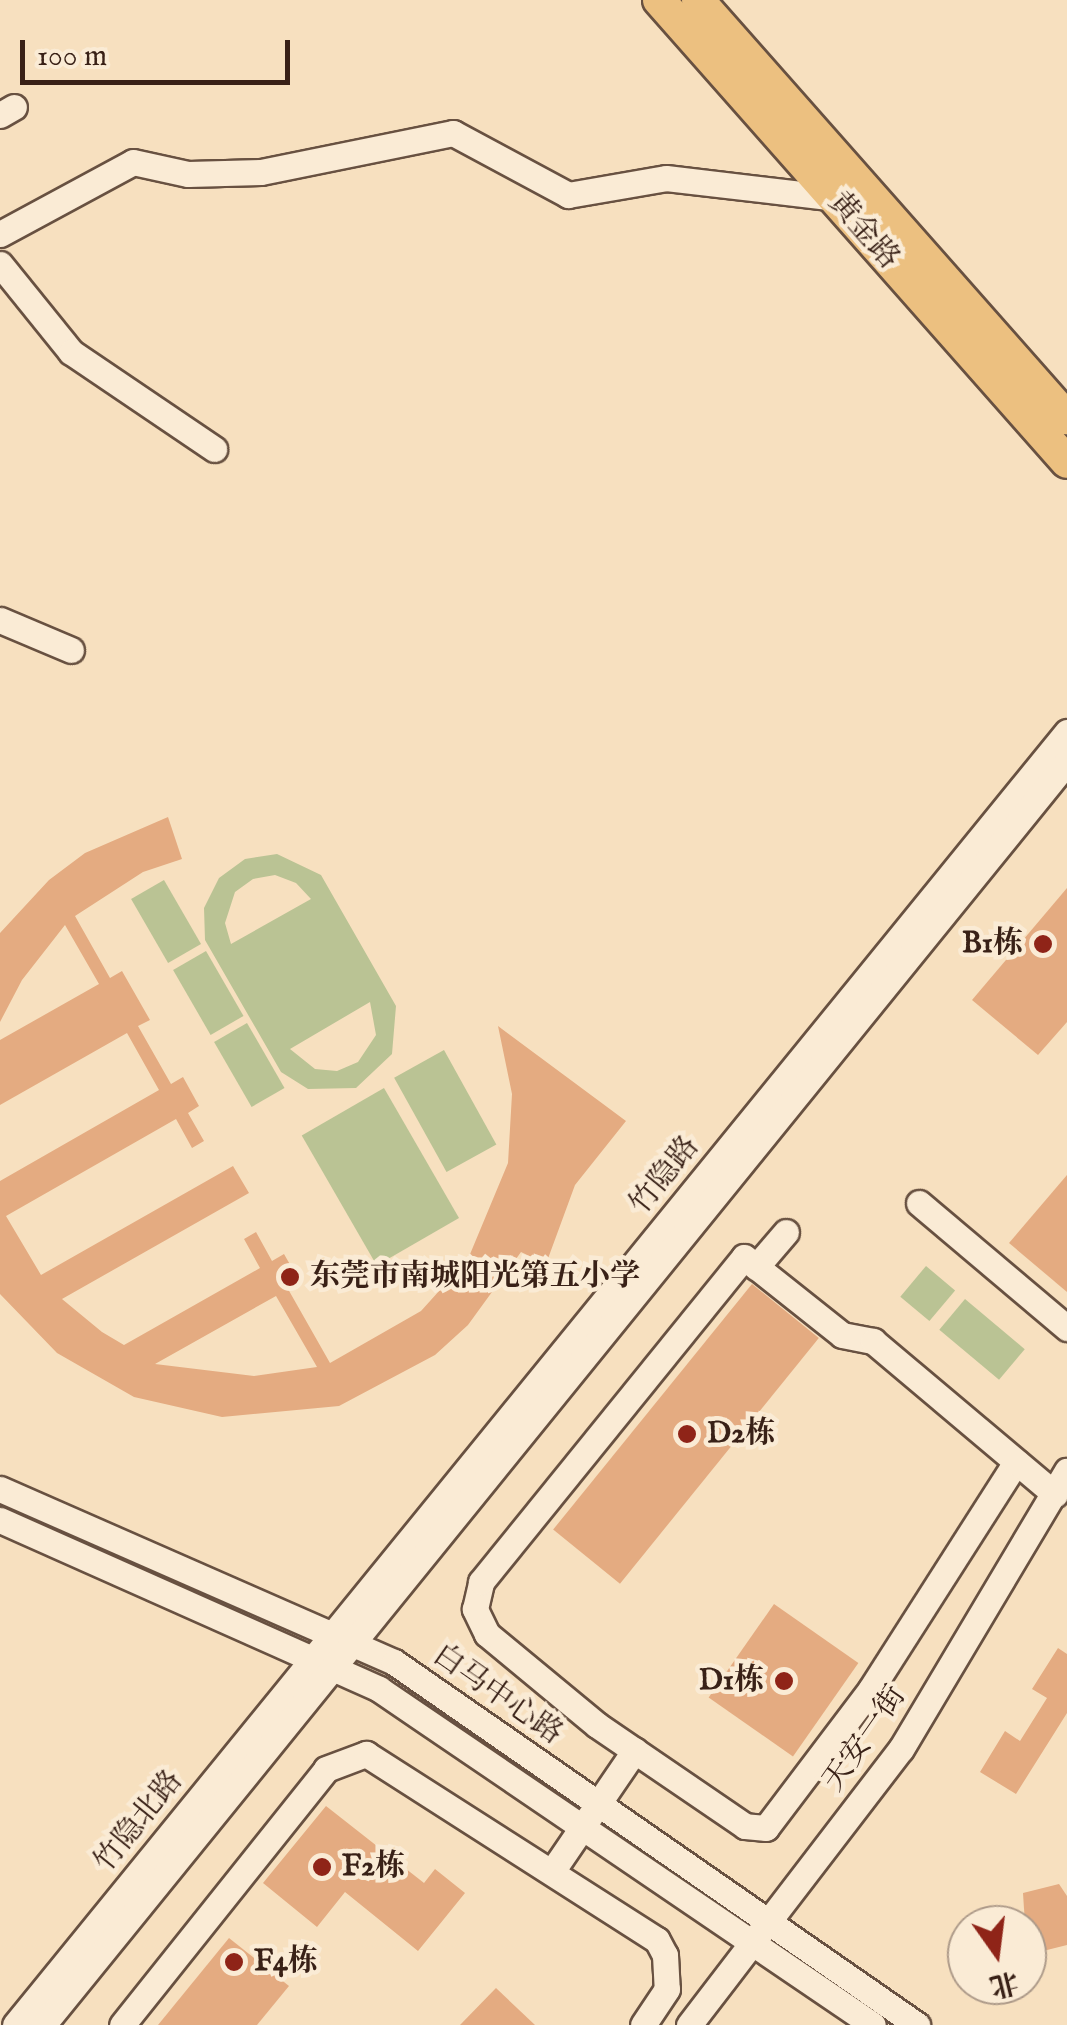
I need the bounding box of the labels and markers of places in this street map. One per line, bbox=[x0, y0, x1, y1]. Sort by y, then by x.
place label: B1栋 bbox=[962, 926, 1023, 962]
marker: B1栋 bbox=[1032, 933, 1054, 955]
place label: 东莞市南城阳光第五小学 bbox=[310, 1259, 640, 1295]
marker: 东莞市南城阳光第五小学 bbox=[279, 1266, 301, 1288]
place label: D2栋 bbox=[707, 1416, 775, 1452]
marker: D2栋 bbox=[676, 1423, 698, 1445]
place label: D1栋 bbox=[699, 1663, 764, 1699]
marker: D1栋 bbox=[773, 1670, 795, 1692]
place label: F2栋 bbox=[342, 1849, 405, 1885]
marker: F2栋 bbox=[311, 1856, 333, 1878]
place label: F4栋 bbox=[254, 1944, 318, 1980]
marker: F4栋 bbox=[223, 1951, 245, 1973]

